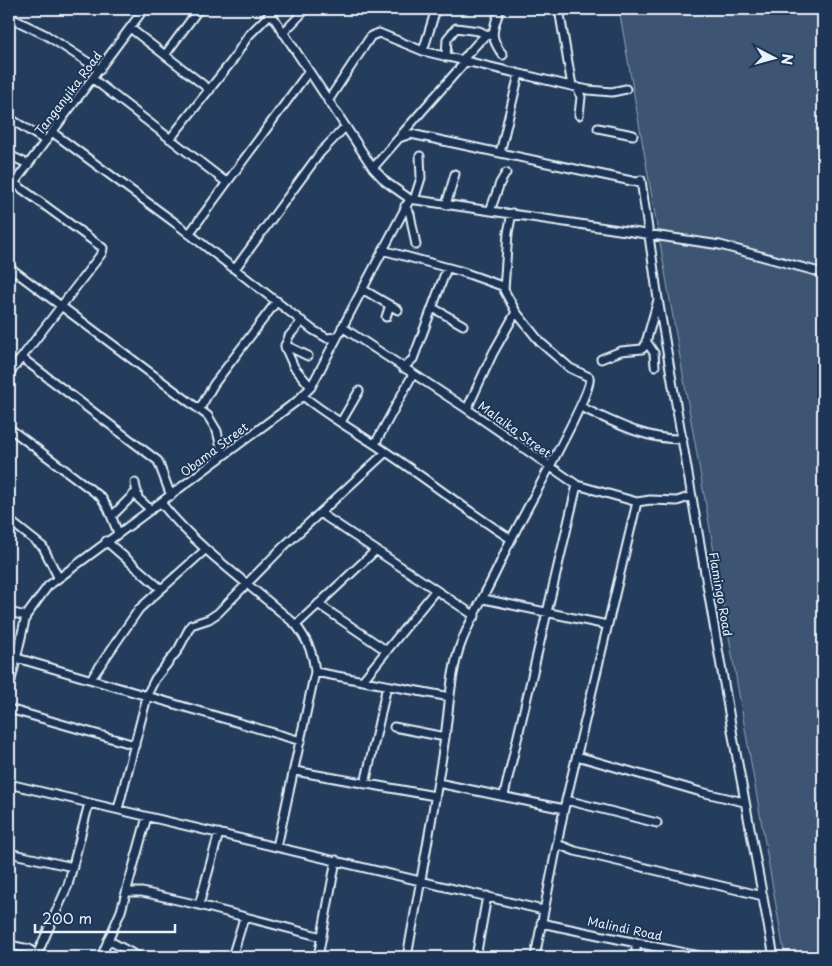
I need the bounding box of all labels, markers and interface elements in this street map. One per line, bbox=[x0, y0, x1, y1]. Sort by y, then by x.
north arrow bbox=[750, 32, 800, 82]
street label: Tanganyika Road bbox=[30, 47, 106, 139]
text: N bbox=[776, 53, 798, 66]
street label: Malaika Street bbox=[475, 396, 555, 462]
street label: Obama Street bbox=[176, 417, 252, 480]
street label: Flamingo Road bbox=[705, 550, 737, 638]
scale bar bbox=[35, 901, 175, 933]
text: 200 m bbox=[42, 906, 92, 929]
street label: Malindi Road bbox=[586, 911, 664, 945]

